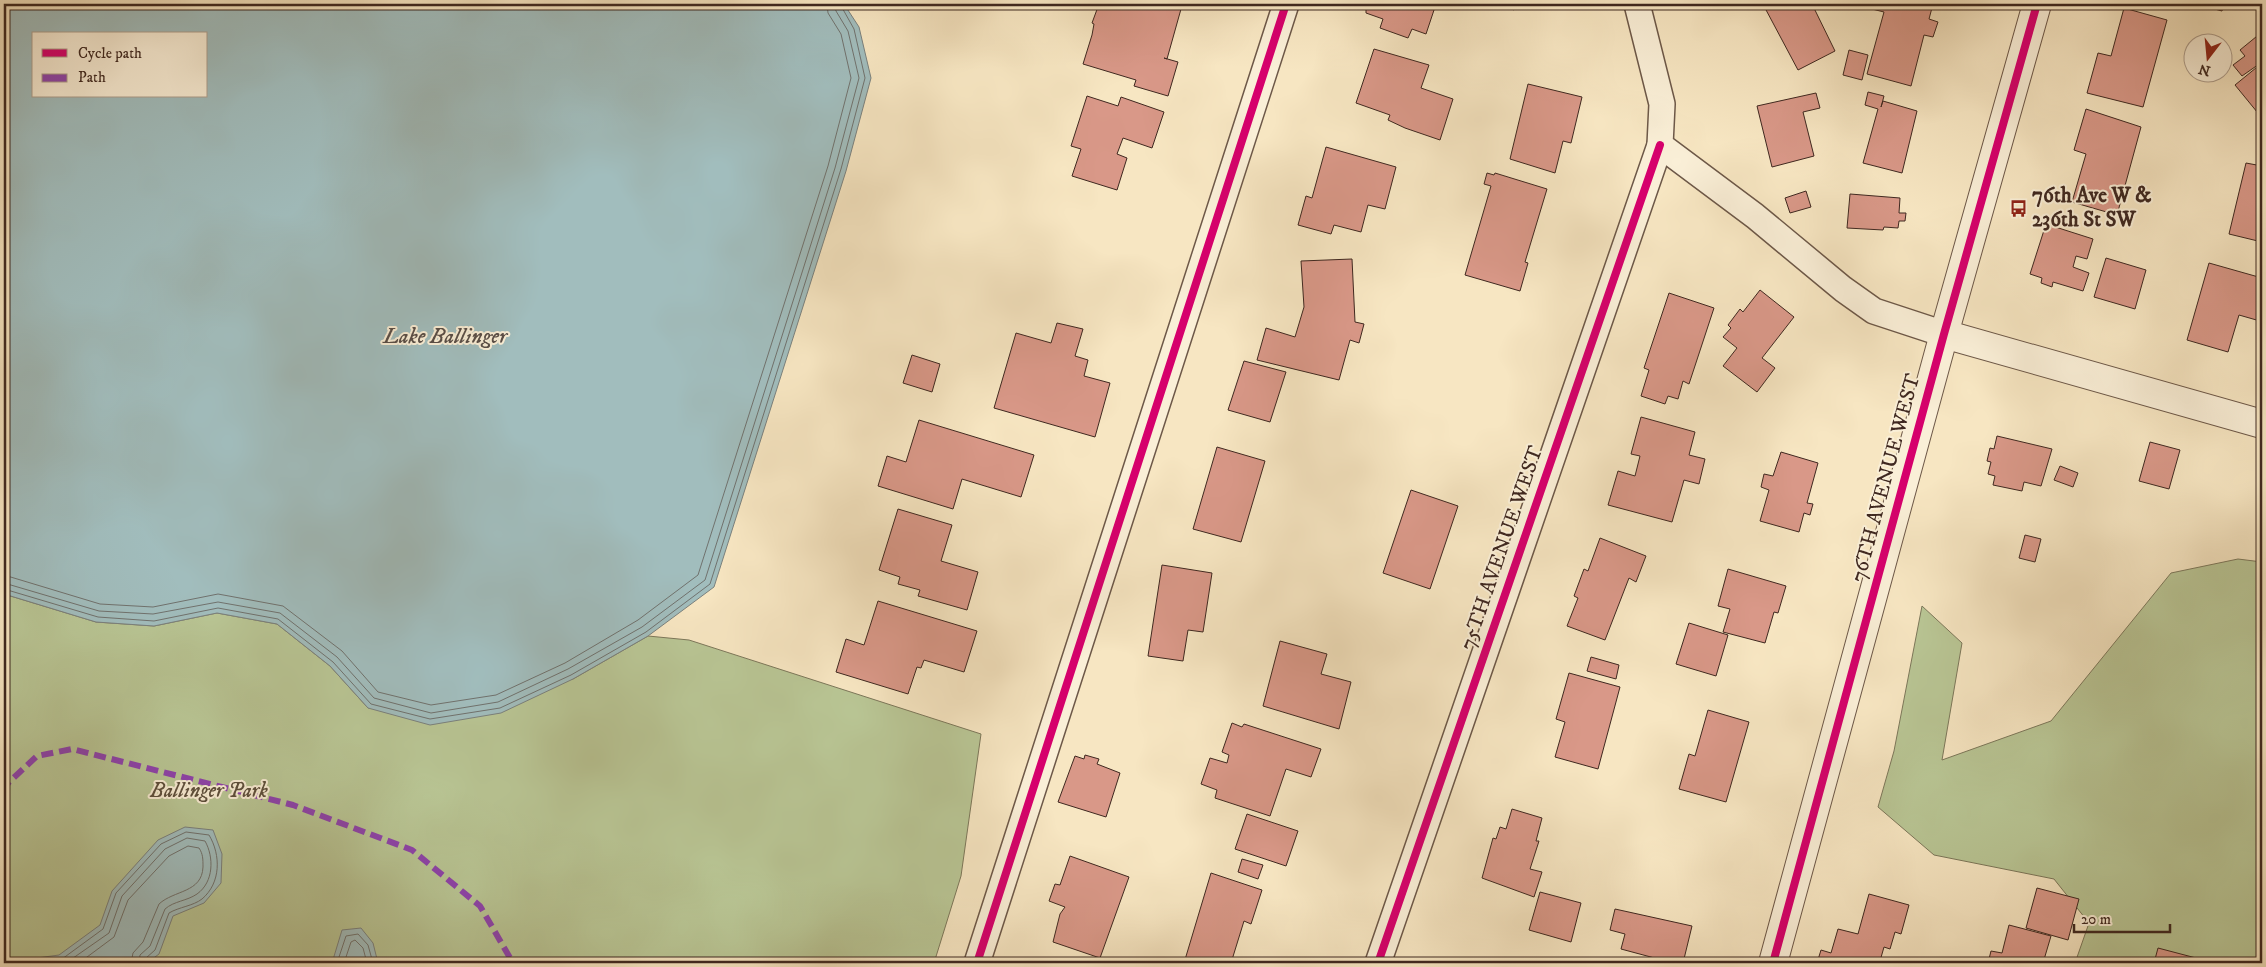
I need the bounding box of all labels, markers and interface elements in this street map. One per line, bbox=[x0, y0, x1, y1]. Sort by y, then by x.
legend bbox=[32, 32, 208, 98]
north arrow bbox=[2184, 32, 2234, 82]
text: Cycle path bbox=[78, 44, 142, 63]
text: N bbox=[2196, 59, 2213, 80]
text: Path bbox=[78, 68, 106, 87]
place label: 76th Ave W & 236th St SW bbox=[2032, 183, 2151, 233]
bus stop icon: 76th Ave W & 236th St SW bbox=[2008, 198, 2028, 218]
water label: Lake Ballinger bbox=[381, 323, 509, 350]
street label: 76TH AVENUE WEST bbox=[1846, 371, 1926, 585]
street label: 75TH AVENUE WEST bbox=[1455, 442, 1549, 654]
park label: Ballinger Park bbox=[149, 778, 268, 804]
scale bar bbox=[2074, 902, 2170, 934]
text: 20 m bbox=[2081, 910, 2111, 929]

